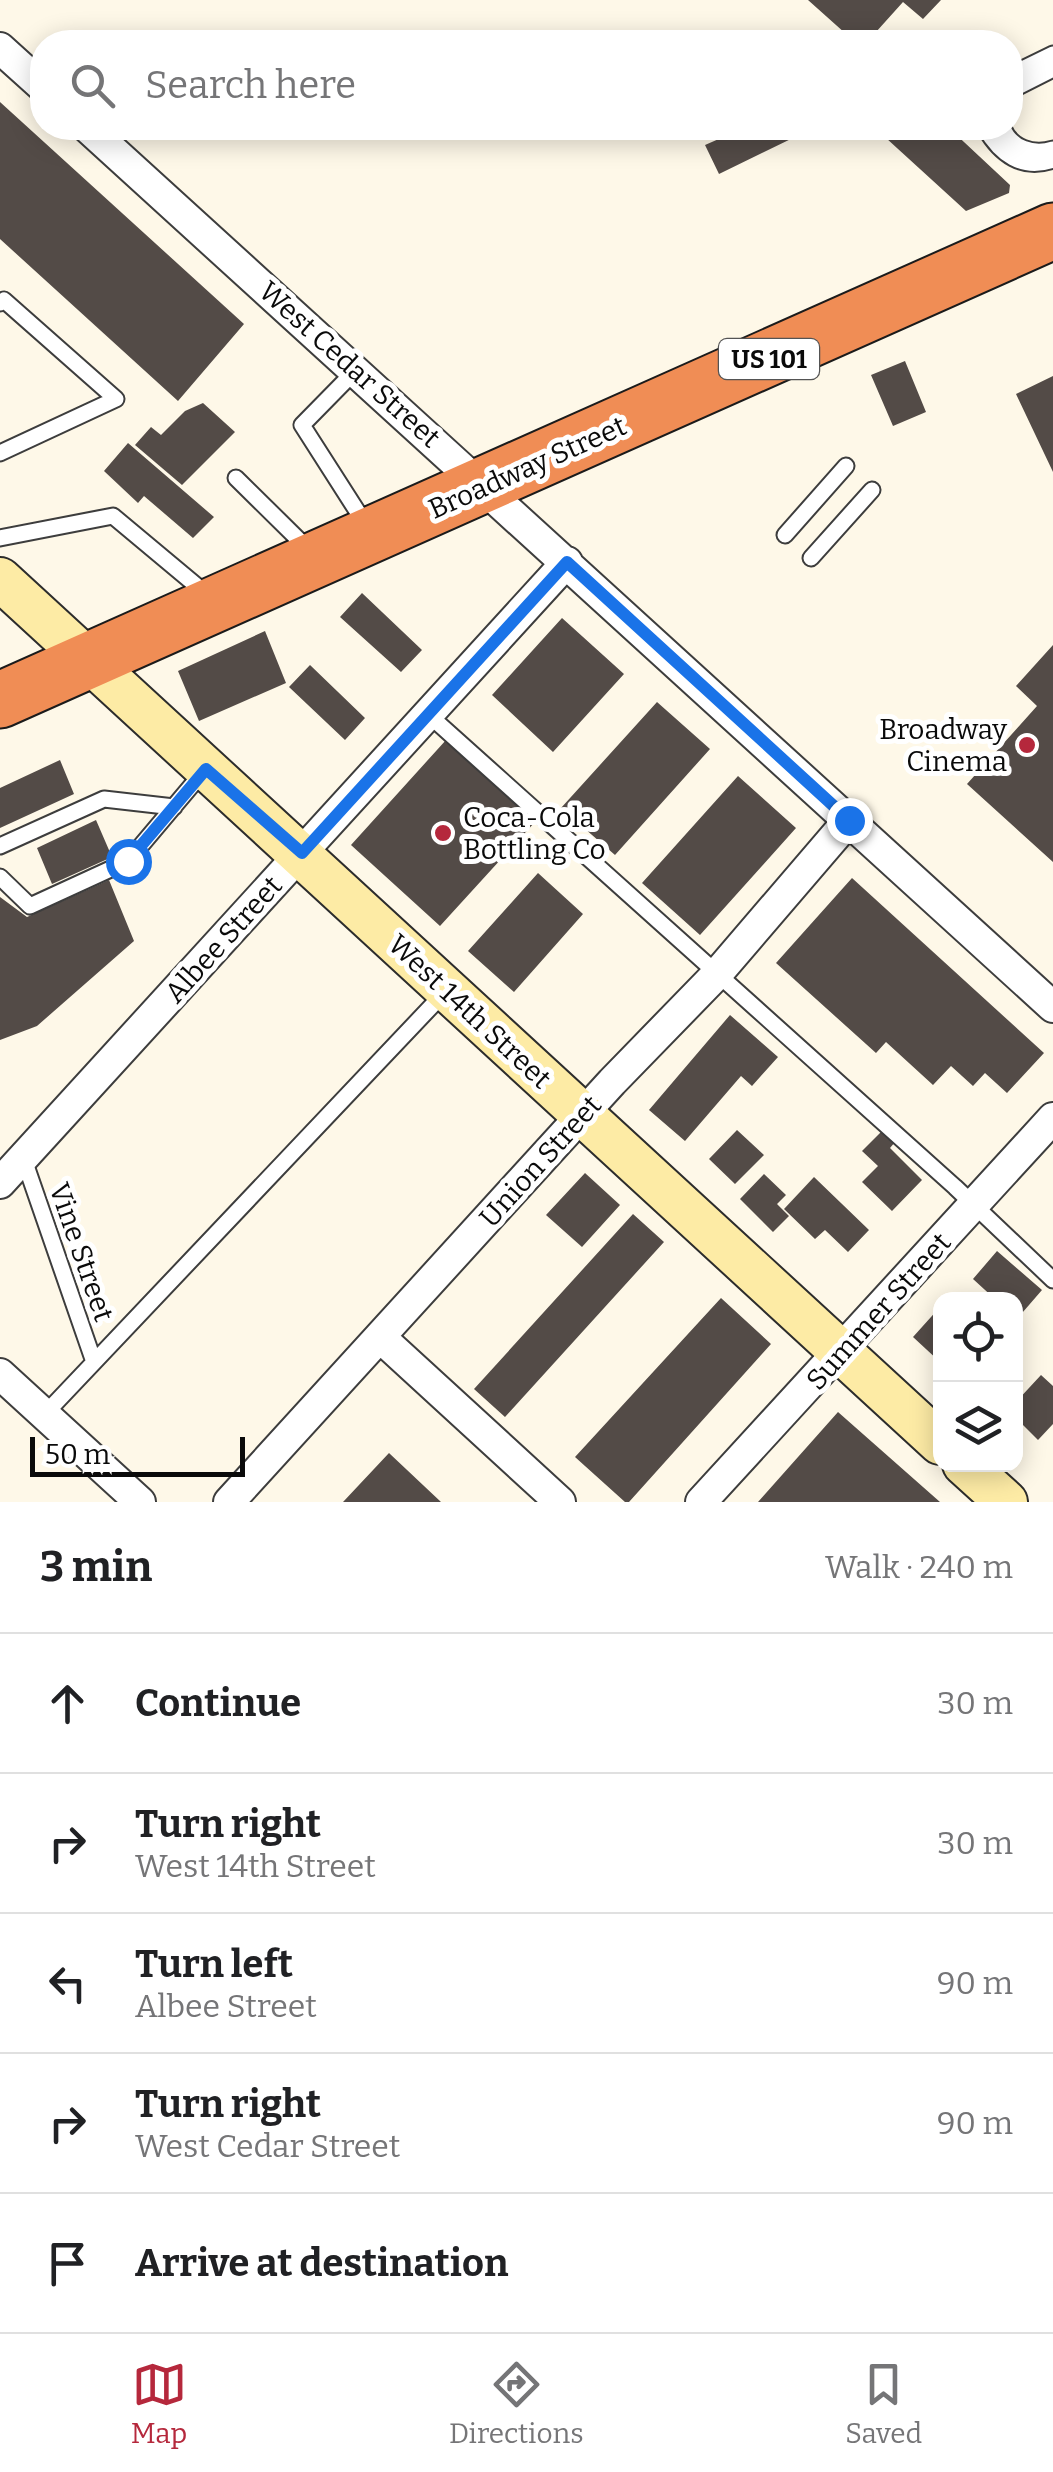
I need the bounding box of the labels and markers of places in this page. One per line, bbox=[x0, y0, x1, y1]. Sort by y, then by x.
place label: Broadway Cinema bbox=[879, 713, 1007, 778]
marker: Broadway Cinema bbox=[1016, 734, 1038, 756]
place label: Coca-Cola Bottling Co bbox=[463, 801, 606, 866]
marker: Coca-Cola Bottling Co bbox=[432, 822, 454, 844]

